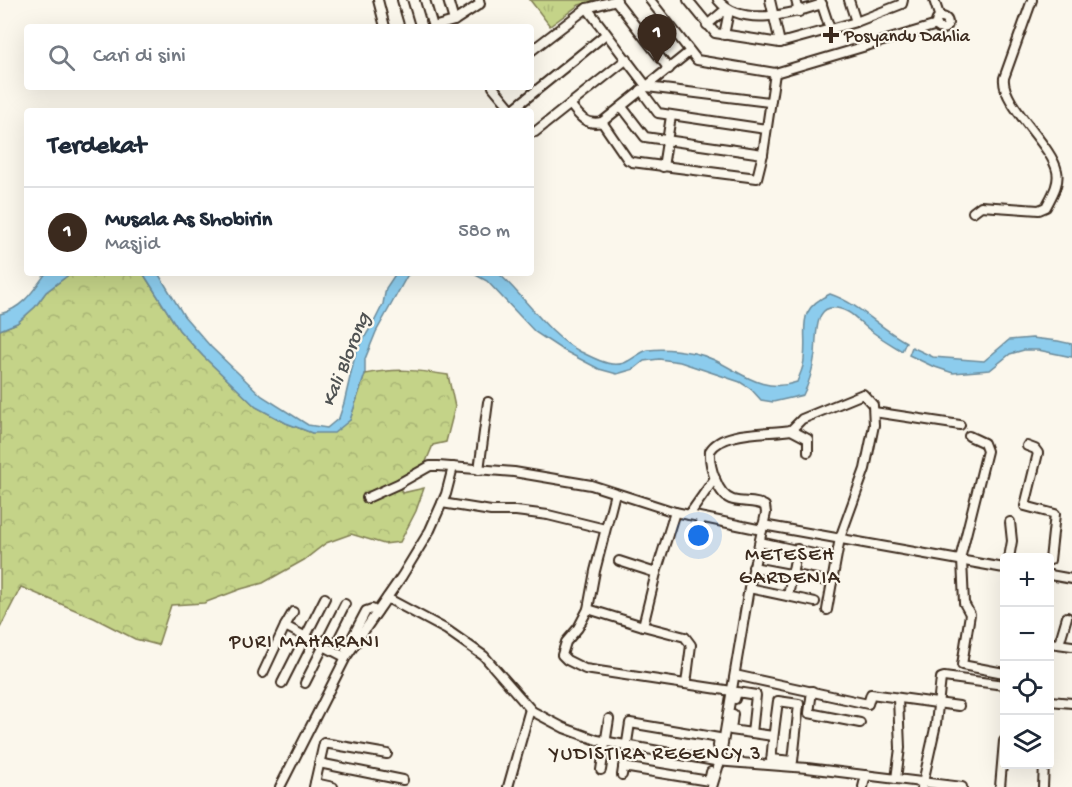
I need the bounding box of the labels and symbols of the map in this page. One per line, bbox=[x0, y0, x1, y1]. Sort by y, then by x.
pin: 1 bbox=[638, 14, 676, 64]
marker: Posyandu Dahlia bbox=[822, 26, 840, 44]
place label: Posyandu Dahlia bbox=[843, 27, 971, 48]
water label: Kali Blorong bbox=[318, 309, 377, 410]
your location bbox=[684, 521, 713, 550]
district label: METESEH GARDENIA bbox=[739, 545, 841, 591]
district label: PURI MAHARANI bbox=[228, 632, 381, 655]
district label: YUDISTIRA REGENCY 3 bbox=[548, 744, 762, 767]

